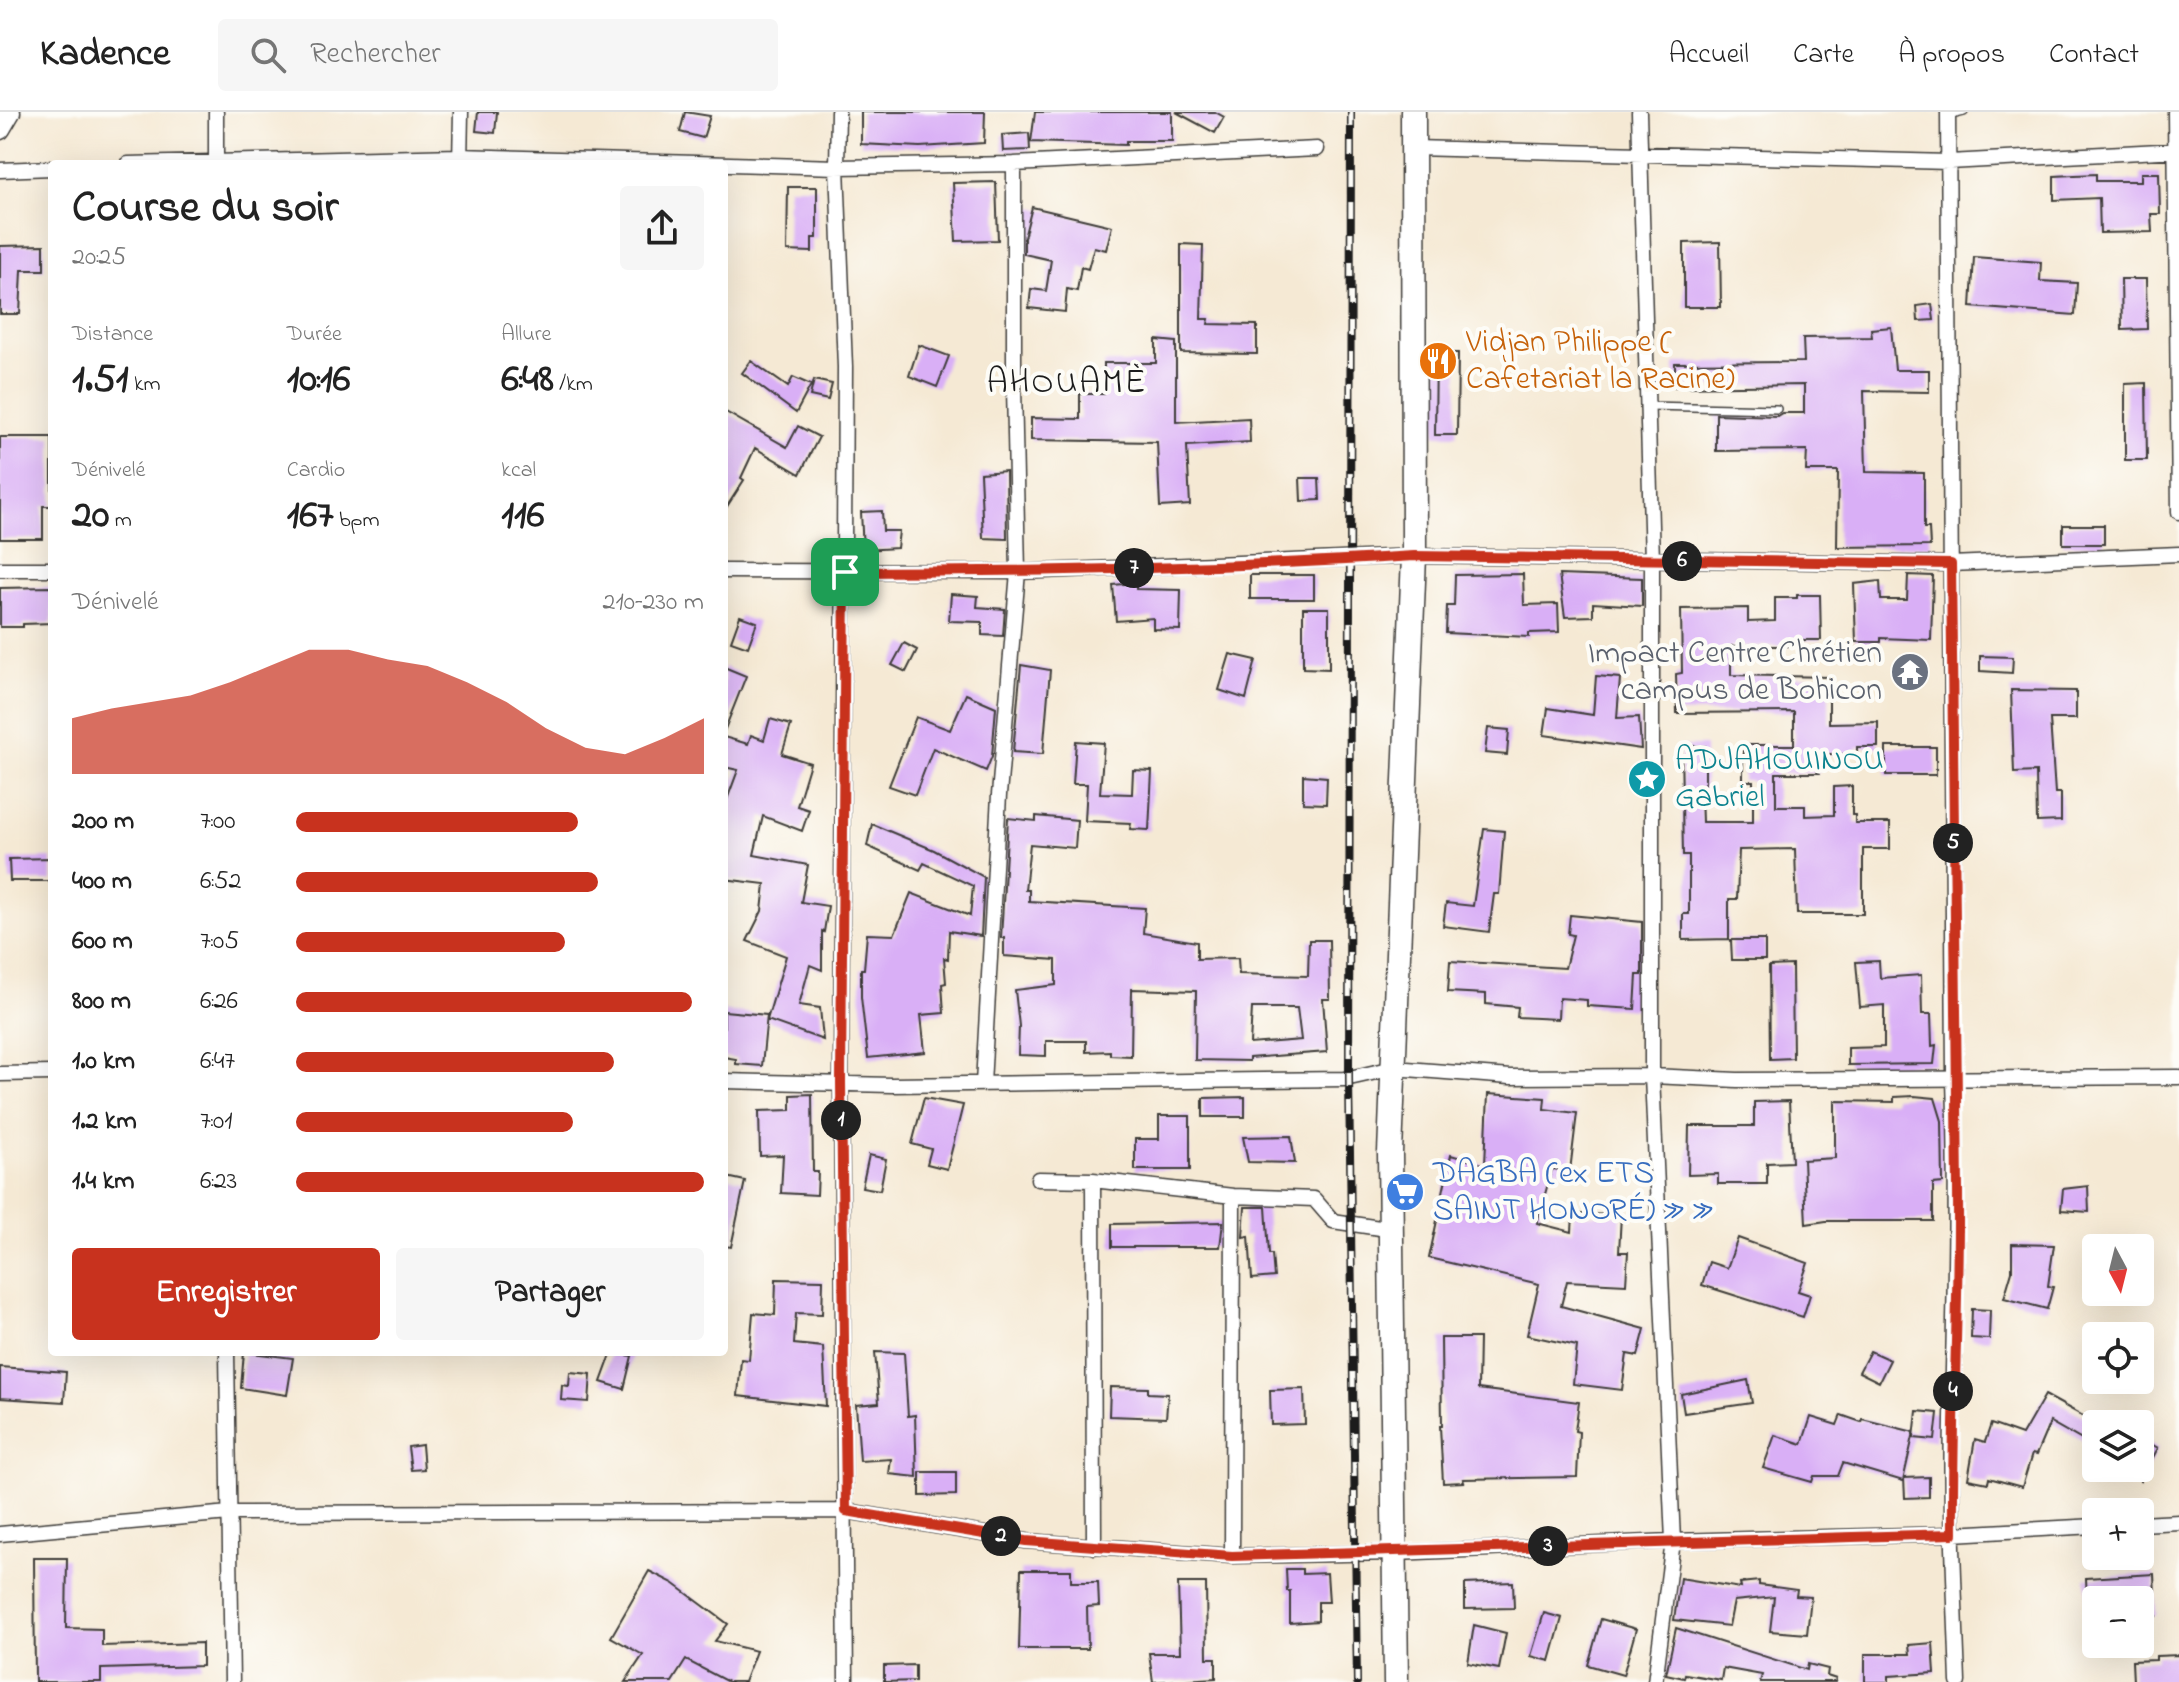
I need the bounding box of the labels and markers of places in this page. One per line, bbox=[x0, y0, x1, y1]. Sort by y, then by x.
place label: Vidjan Philippe ( Cafetariat la Racine) bbox=[1465, 320, 1735, 404]
restaurant icon: Vidjan Philippe ( Cafetariat la Racine) bbox=[1417, 340, 1459, 382]
pin bbox=[811, 538, 879, 606]
pin: 6 bbox=[1662, 541, 1702, 581]
pin: 7 bbox=[1114, 548, 1154, 588]
place label: Impact Centre Chrétien campus de Bohicon bbox=[1588, 631, 1882, 715]
temple icon: Impact Centre Chrétien campus de Bohicon bbox=[1889, 651, 1931, 693]
place label: ADJAHOUINOU Gabriel bbox=[1675, 738, 1884, 822]
place icon: ADJAHOUINOU Gabriel bbox=[1626, 758, 1668, 800]
pin: 5 bbox=[1933, 823, 1973, 863]
pin: 1 bbox=[821, 1100, 861, 1140]
place label: DAGBA (ex ETS SAINT HONORÉ) » » bbox=[1432, 1151, 1714, 1235]
supermarket icon: DAGBA (ex ETS SAINT HONORÉ) » » bbox=[1384, 1171, 1426, 1213]
pin: 4 bbox=[1933, 1371, 1973, 1411]
pin: 2 bbox=[981, 1516, 1021, 1556]
pin: 3 bbox=[1528, 1526, 1568, 1566]

